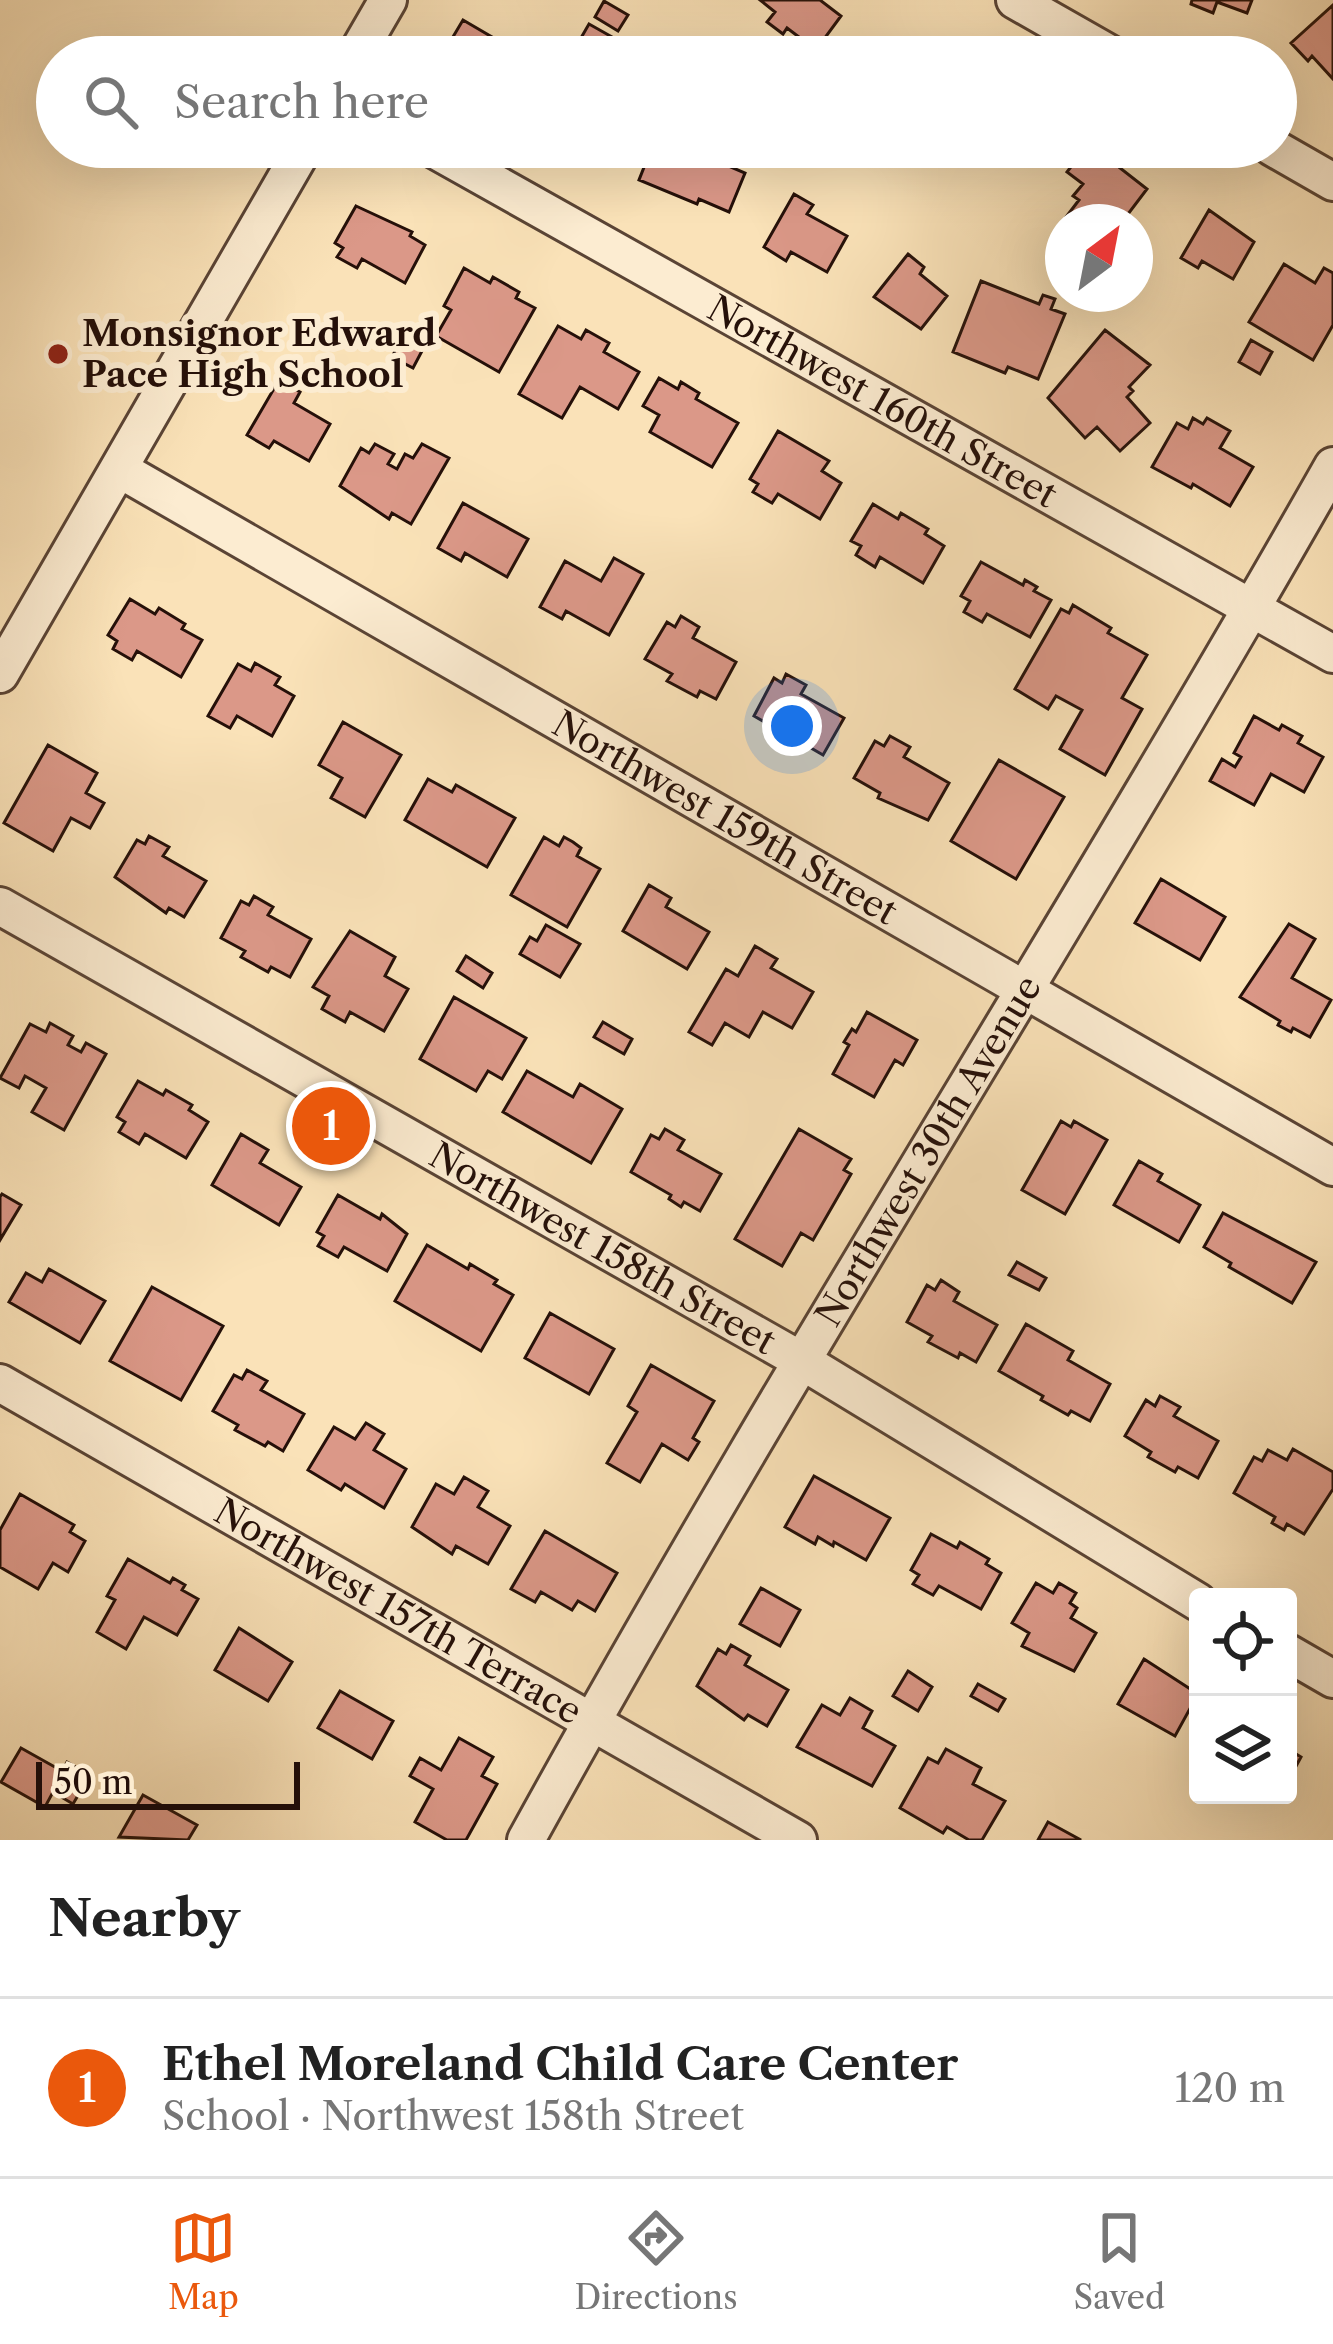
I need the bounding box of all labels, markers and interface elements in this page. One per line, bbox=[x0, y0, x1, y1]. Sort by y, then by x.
search box bbox=[36, 36, 1297, 168]
icon: search bbox=[78, 69, 144, 135]
text: Search here bbox=[174, 74, 429, 130]
north arrow bbox=[1045, 204, 1153, 312]
street label: Northwest 160th Street bbox=[700, 286, 1065, 517]
place label: Monsignor Edward Pace High School bbox=[82, 311, 436, 396]
marker: Monsignor Edward Pace High School bbox=[45, 341, 71, 367]
your location bbox=[762, 696, 822, 756]
street label: Northwest 159th Street bbox=[545, 701, 905, 934]
street label: Northwest 30th Avenue bbox=[806, 967, 1050, 1334]
pin: 1 bbox=[292, 1081, 370, 1171]
street label: Northwest 158th Street bbox=[422, 1133, 784, 1364]
street label: Northwest 157th Terrace bbox=[207, 1489, 590, 1733]
map controls bbox=[1189, 1588, 1297, 1804]
button: locate bbox=[1189, 1588, 1297, 1696]
button: layers bbox=[1189, 1696, 1297, 1804]
scale bar bbox=[36, 1756, 300, 1809]
text: 50 m bbox=[54, 1762, 132, 1803]
text: Nearby bbox=[48, 1887, 240, 1949]
text: Ethel Moreland Child Care Center bbox=[162, 2036, 958, 2092]
text: 1 bbox=[78, 2064, 96, 2112]
text: 120 m bbox=[1175, 2064, 1285, 2112]
text: School · Northwest 158th Street bbox=[162, 2092, 744, 2140]
tab: Map bbox=[168, 2205, 239, 2318]
tab: Directions bbox=[575, 2205, 738, 2318]
tab: Saved bbox=[1073, 2205, 1165, 2318]

